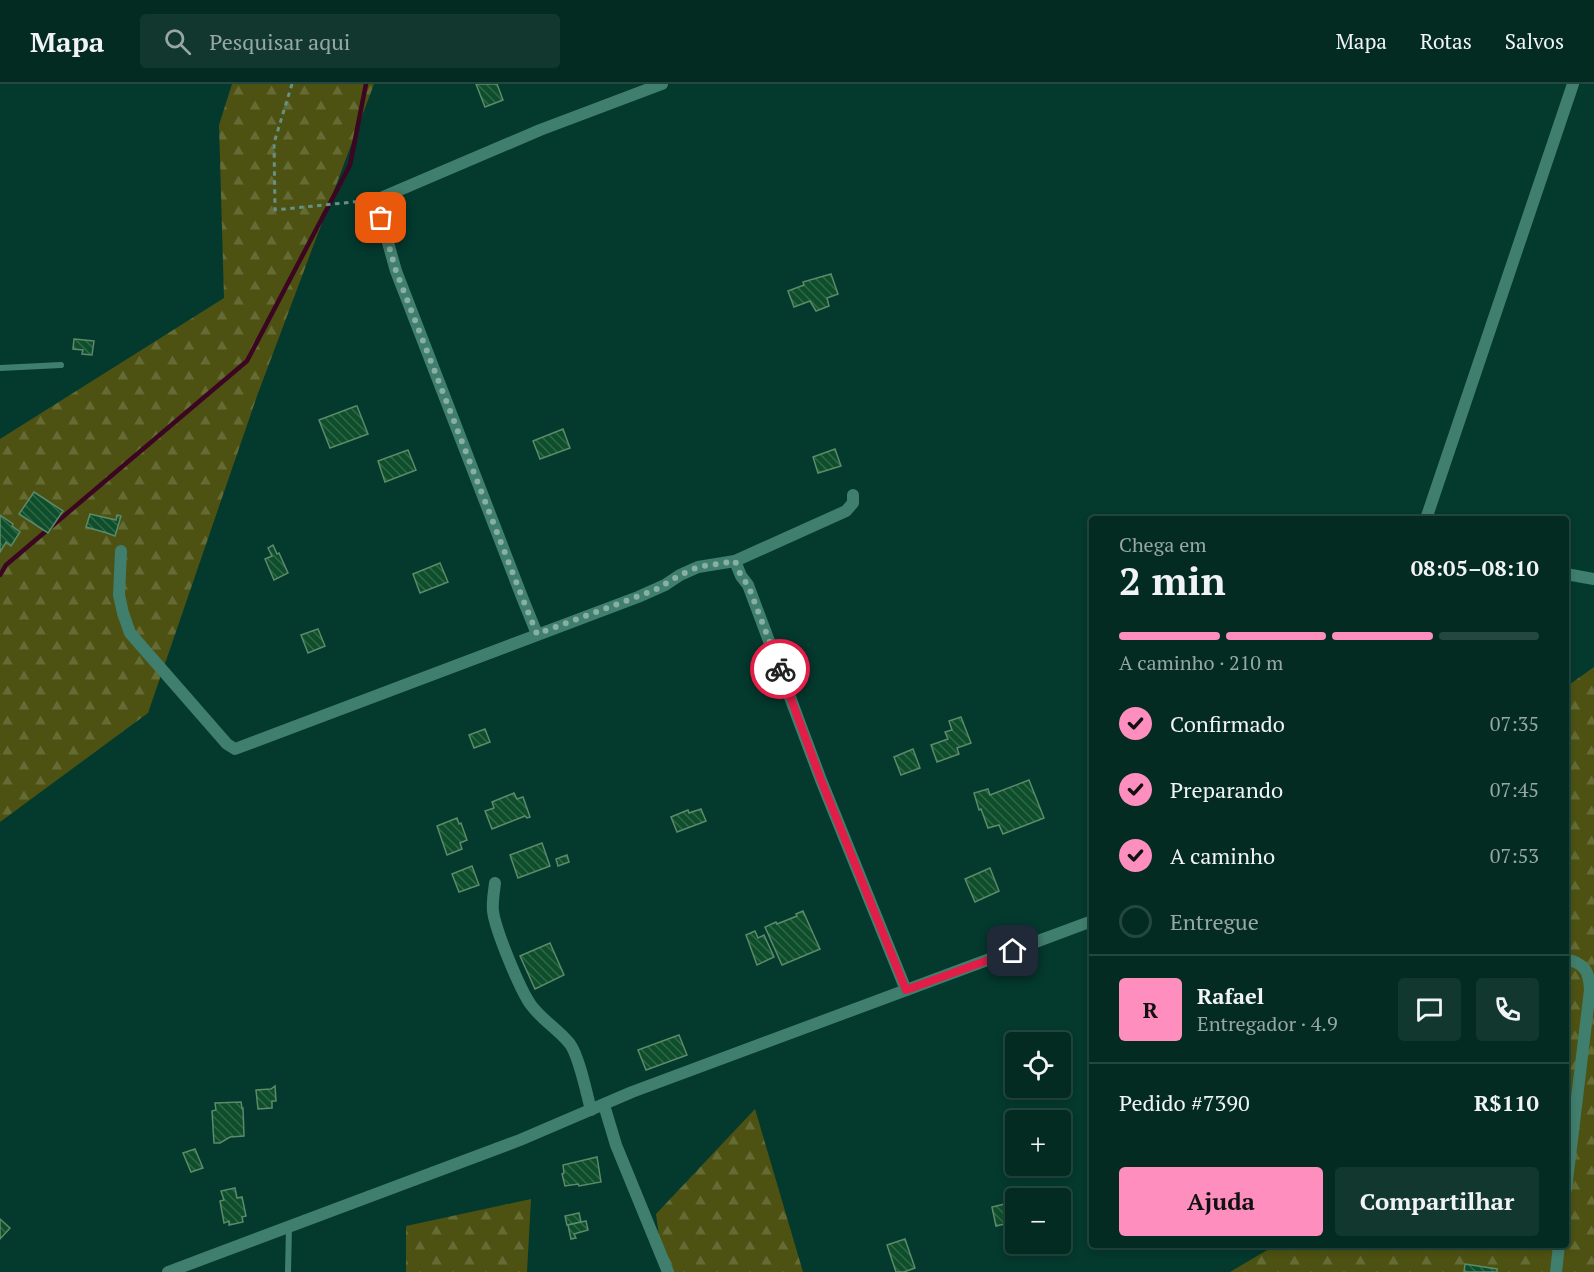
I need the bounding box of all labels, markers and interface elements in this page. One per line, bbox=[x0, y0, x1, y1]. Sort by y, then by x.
search box bbox=[140, 14, 560, 68]
text: Mapa bbox=[30, 23, 104, 60]
icon: search bbox=[161, 25, 194, 58]
text: Pesquisar aqui bbox=[209, 27, 351, 56]
text: Mapa bbox=[1336, 27, 1387, 55]
text: Rotas bbox=[1420, 27, 1472, 55]
text: Salvos bbox=[1505, 27, 1564, 55]
pin bbox=[355, 192, 406, 243]
icon: bag bbox=[364, 201, 397, 234]
text: Chega em bbox=[1119, 531, 1206, 558]
text: 08:05–08:10 bbox=[1411, 553, 1539, 582]
text: 2 min bbox=[1119, 554, 1226, 606]
courier bbox=[750, 639, 810, 699]
text: A caminho · 210 m bbox=[1119, 649, 1283, 676]
icon: bike bbox=[764, 653, 797, 686]
icon: check bbox=[1119, 707, 1152, 740]
text: Confirmado bbox=[1170, 709, 1285, 738]
text: 07:35 bbox=[1490, 710, 1539, 737]
icon: check bbox=[1119, 773, 1152, 806]
text: Preparando bbox=[1170, 775, 1283, 804]
text: 07:45 bbox=[1490, 776, 1539, 803]
icon: check bbox=[1119, 839, 1152, 872]
text: A caminho bbox=[1170, 841, 1275, 870]
text: 07:53 bbox=[1490, 842, 1539, 869]
text: Entregue bbox=[1170, 907, 1259, 936]
pin bbox=[987, 925, 1038, 976]
icon: home bbox=[996, 934, 1029, 967]
button: chat bbox=[1398, 978, 1461, 1041]
button: phone bbox=[1476, 978, 1539, 1041]
text: Rafael bbox=[1197, 981, 1264, 1010]
text: R bbox=[1143, 995, 1158, 1024]
text: Entregador · 4.9 bbox=[1197, 1010, 1338, 1037]
map controls bbox=[1005, 1032, 1071, 1254]
button: locate bbox=[1005, 1032, 1071, 1098]
text: Pedido #7390 bbox=[1119, 1088, 1250, 1117]
text: R$110 bbox=[1474, 1088, 1539, 1117]
button: + bbox=[1005, 1110, 1071, 1176]
button: Ajuda bbox=[1119, 1167, 1323, 1236]
button: Compartilhar bbox=[1335, 1167, 1539, 1236]
button: − bbox=[1005, 1188, 1071, 1254]

